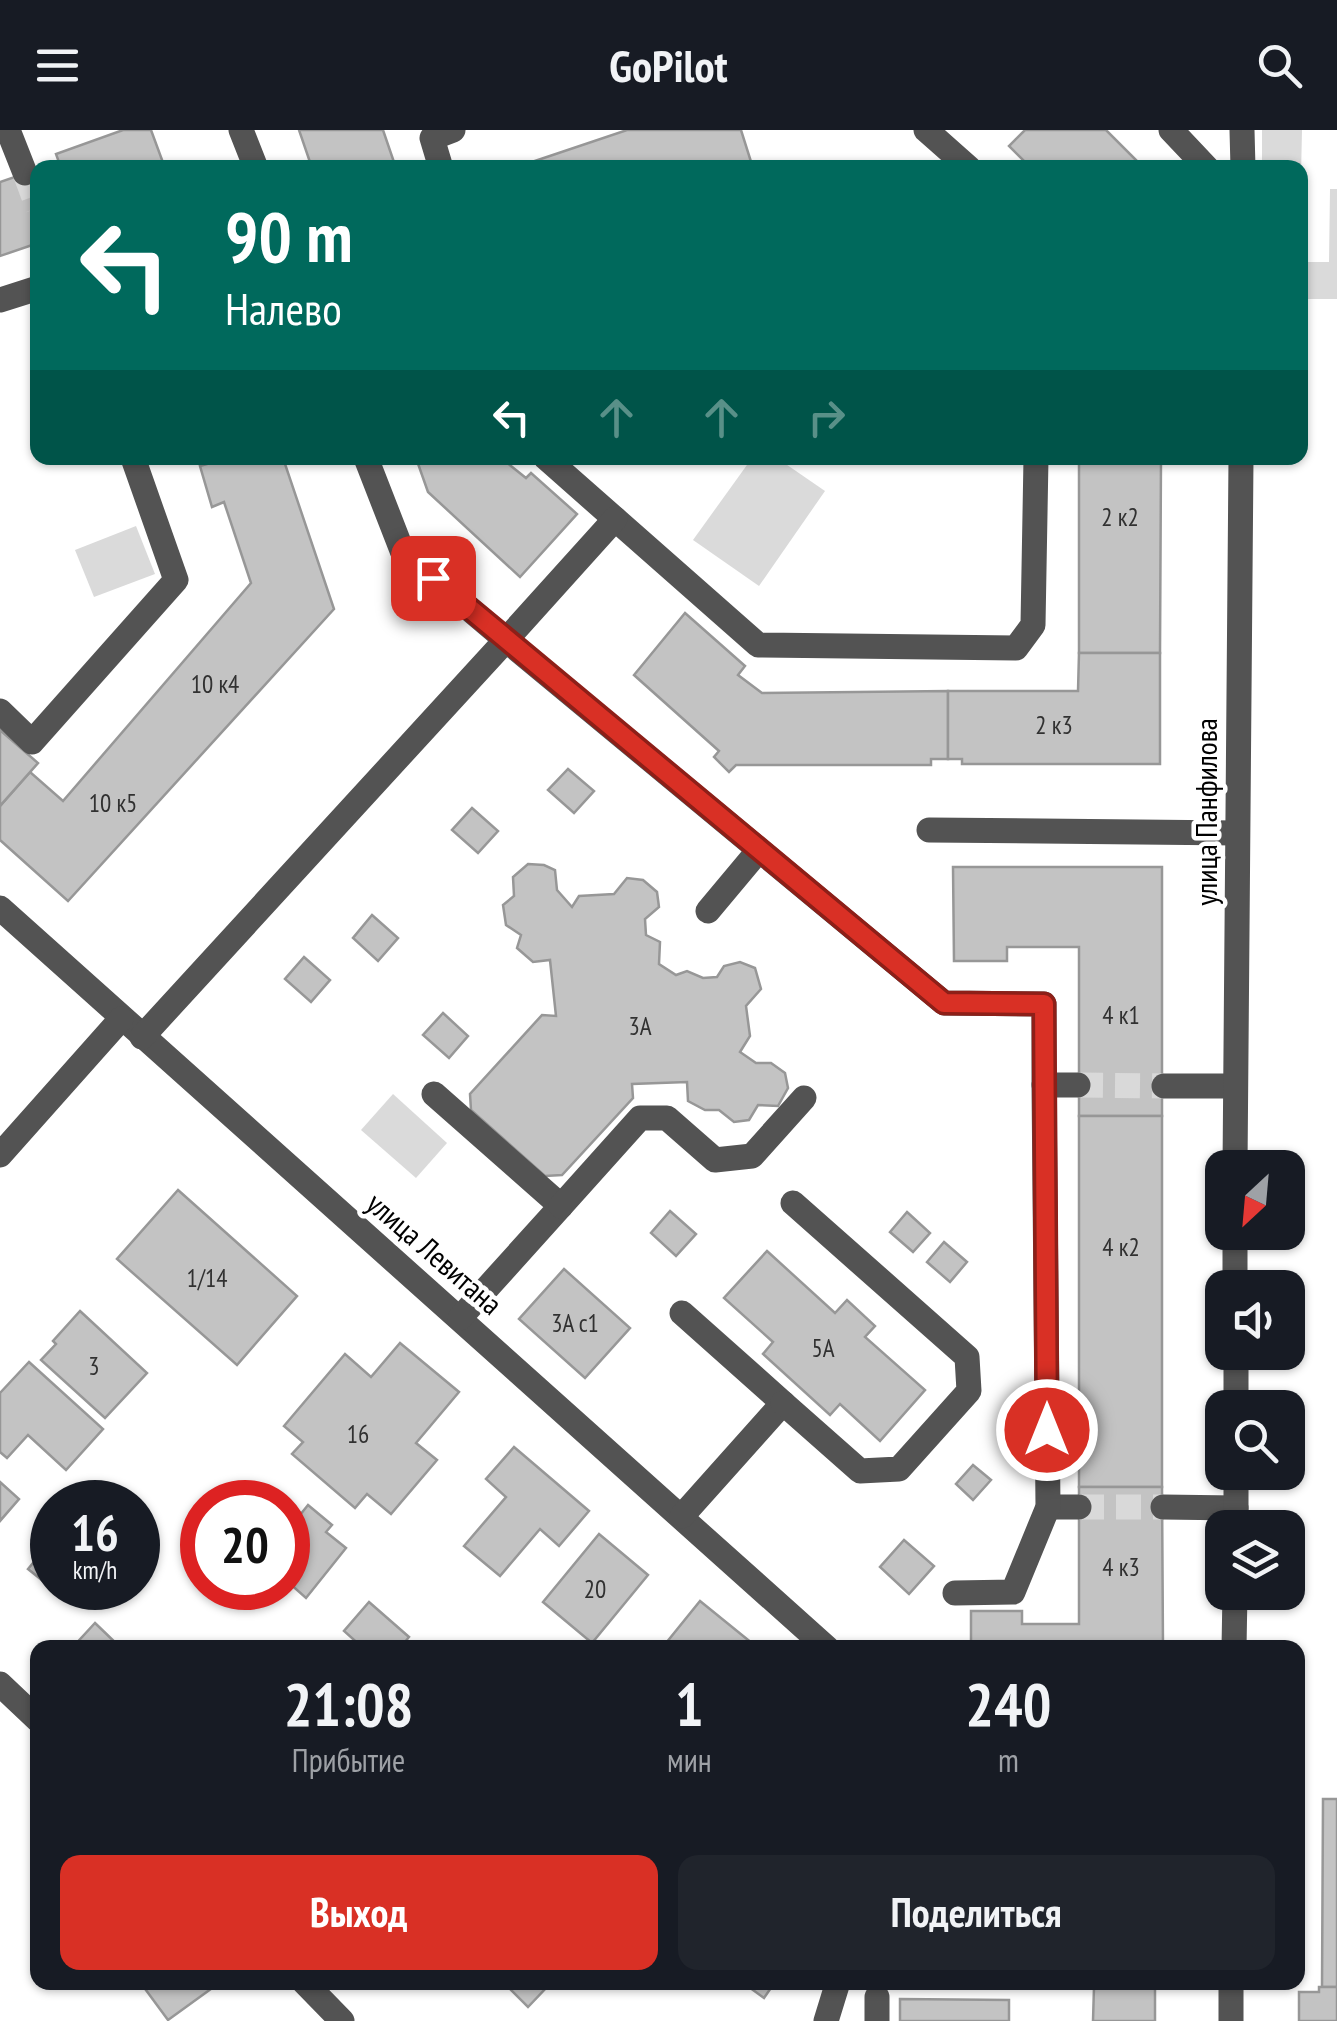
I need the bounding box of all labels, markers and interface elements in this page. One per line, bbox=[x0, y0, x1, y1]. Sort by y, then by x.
text: GoPilot bbox=[609, 36, 728, 94]
icon: menu bbox=[30, 38, 85, 93]
icon: search bbox=[1252, 38, 1307, 93]
text: 90 m bbox=[225, 191, 353, 281]
icon: left bbox=[60, 200, 190, 330]
text: Налево bbox=[225, 279, 342, 337]
icon: left bbox=[484, 390, 539, 445]
icon: ahead bbox=[589, 390, 644, 445]
icon: ahead bbox=[694, 390, 749, 445]
icon: right bbox=[799, 390, 854, 445]
house number: 2 к2 bbox=[1101, 501, 1139, 533]
pin bbox=[391, 536, 476, 621]
icon: arrive bbox=[406, 551, 461, 606]
house number: 10 к4 bbox=[191, 668, 239, 700]
house number: 2 к3 bbox=[1035, 709, 1073, 741]
street label: улица Панфилова bbox=[1186, 718, 1225, 906]
house number: 10 к5 bbox=[89, 787, 137, 819]
house number: 4 к1 bbox=[1102, 999, 1140, 1031]
house number: 3А bbox=[628, 1010, 652, 1042]
north arrow bbox=[1205, 1150, 1305, 1250]
map controls bbox=[1205, 1150, 1305, 1610]
street label: улица Левитана bbox=[359, 1183, 511, 1323]
house number: 4 к2 bbox=[1102, 1231, 1140, 1263]
house number: 1/14 bbox=[186, 1262, 228, 1294]
button: sound bbox=[1205, 1270, 1305, 1370]
house number: 3А с1 bbox=[551, 1307, 599, 1339]
house number: 5А bbox=[811, 1332, 835, 1364]
house number: 3 bbox=[88, 1350, 100, 1382]
position arrow bbox=[995, 1378, 1099, 1482]
button: search bbox=[1205, 1390, 1305, 1490]
house number: 16 bbox=[347, 1418, 369, 1450]
speed limit sign: 20 bbox=[180, 1480, 310, 1610]
text: 16 bbox=[71, 1500, 119, 1565]
button: layers bbox=[1205, 1510, 1305, 1610]
house number: 4 к3 bbox=[1102, 1551, 1140, 1583]
text: km/h bbox=[73, 1554, 117, 1586]
house number: 20 bbox=[584, 1573, 606, 1605]
text: 21:08 bbox=[284, 1665, 413, 1743]
text: 1 bbox=[675, 1665, 704, 1743]
text: 240 bbox=[965, 1665, 1051, 1743]
text: Прибытие bbox=[292, 1739, 405, 1781]
text: мин bbox=[667, 1739, 712, 1781]
text: m bbox=[998, 1739, 1019, 1781]
button: Выход bbox=[60, 1855, 658, 1970]
button: Поделиться bbox=[678, 1855, 1275, 1970]

